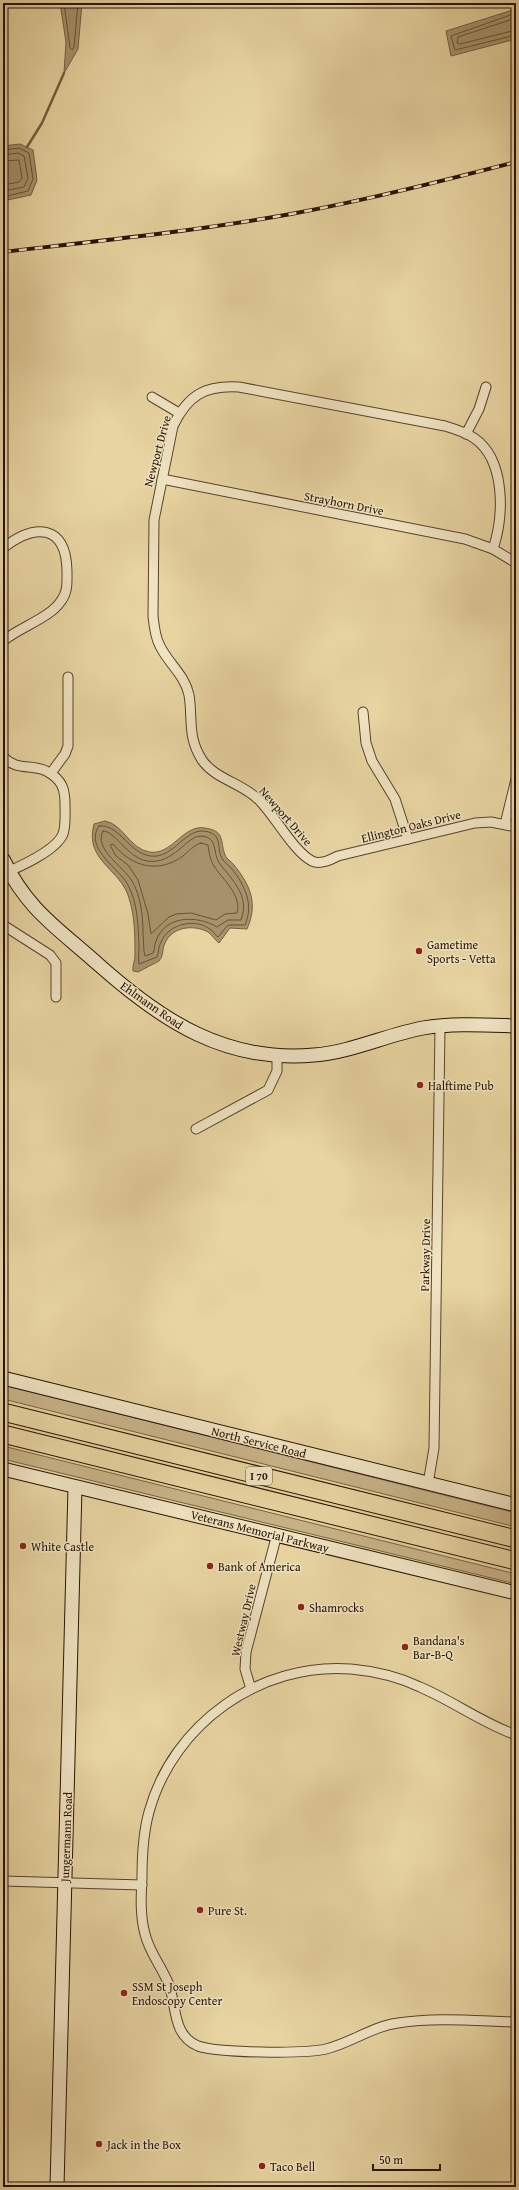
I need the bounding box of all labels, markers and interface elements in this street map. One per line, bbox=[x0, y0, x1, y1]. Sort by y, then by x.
street label: Newport Drive bbox=[139, 413, 175, 489]
street label: Strayhorn Drive bbox=[303, 487, 386, 519]
street label: Newport Drive bbox=[256, 783, 317, 850]
street label: Ellington Oaks Drive bbox=[359, 805, 463, 847]
place label: Gametime Sports - Vetta bbox=[427, 936, 496, 967]
marker: Gametime Sports - Vetta bbox=[414, 946, 424, 956]
street label: Ehlmann Road bbox=[117, 977, 187, 1033]
place label: Halftime Pub bbox=[428, 1077, 494, 1094]
marker: Halftime Pub bbox=[415, 1080, 425, 1090]
street label: Parkway Drive bbox=[416, 1218, 434, 1292]
street label: North Service Road bbox=[210, 1422, 309, 1462]
road number: I 70 bbox=[246, 1467, 272, 1485]
street label: Veterans Memorial Parkway bbox=[189, 1506, 331, 1556]
place label: White Castle bbox=[31, 1538, 94, 1555]
marker: White Castle bbox=[18, 1541, 28, 1551]
place label: Bank of America bbox=[218, 1558, 301, 1575]
marker: Bank of America bbox=[205, 1561, 215, 1571]
street label: Westway Drive bbox=[226, 1582, 260, 1658]
place label: Shamrocks bbox=[309, 1599, 364, 1616]
marker: Shamrocks bbox=[296, 1602, 306, 1612]
place label: Bandana's Bar-B-Q bbox=[413, 1632, 465, 1663]
marker: Bandana's Bar-B-Q bbox=[400, 1642, 410, 1652]
street label: Jungermann Road bbox=[56, 1791, 76, 1884]
place label: Pure St. bbox=[208, 1902, 247, 1919]
marker: Pure St. bbox=[195, 1905, 205, 1915]
place label: SSM St Joseph Endoscopy Center bbox=[132, 1978, 222, 2009]
marker: SSM St Joseph Endoscopy Center bbox=[119, 1988, 129, 1998]
place label: Jack in the Box bbox=[105, 2136, 182, 2153]
marker: Jack in the Box bbox=[94, 2139, 104, 2149]
scale bar bbox=[373, 2146, 440, 2172]
text: 50 m bbox=[379, 2151, 403, 2168]
place label: Taco Bell bbox=[270, 2158, 316, 2175]
marker: Taco Bell bbox=[257, 2161, 267, 2171]

